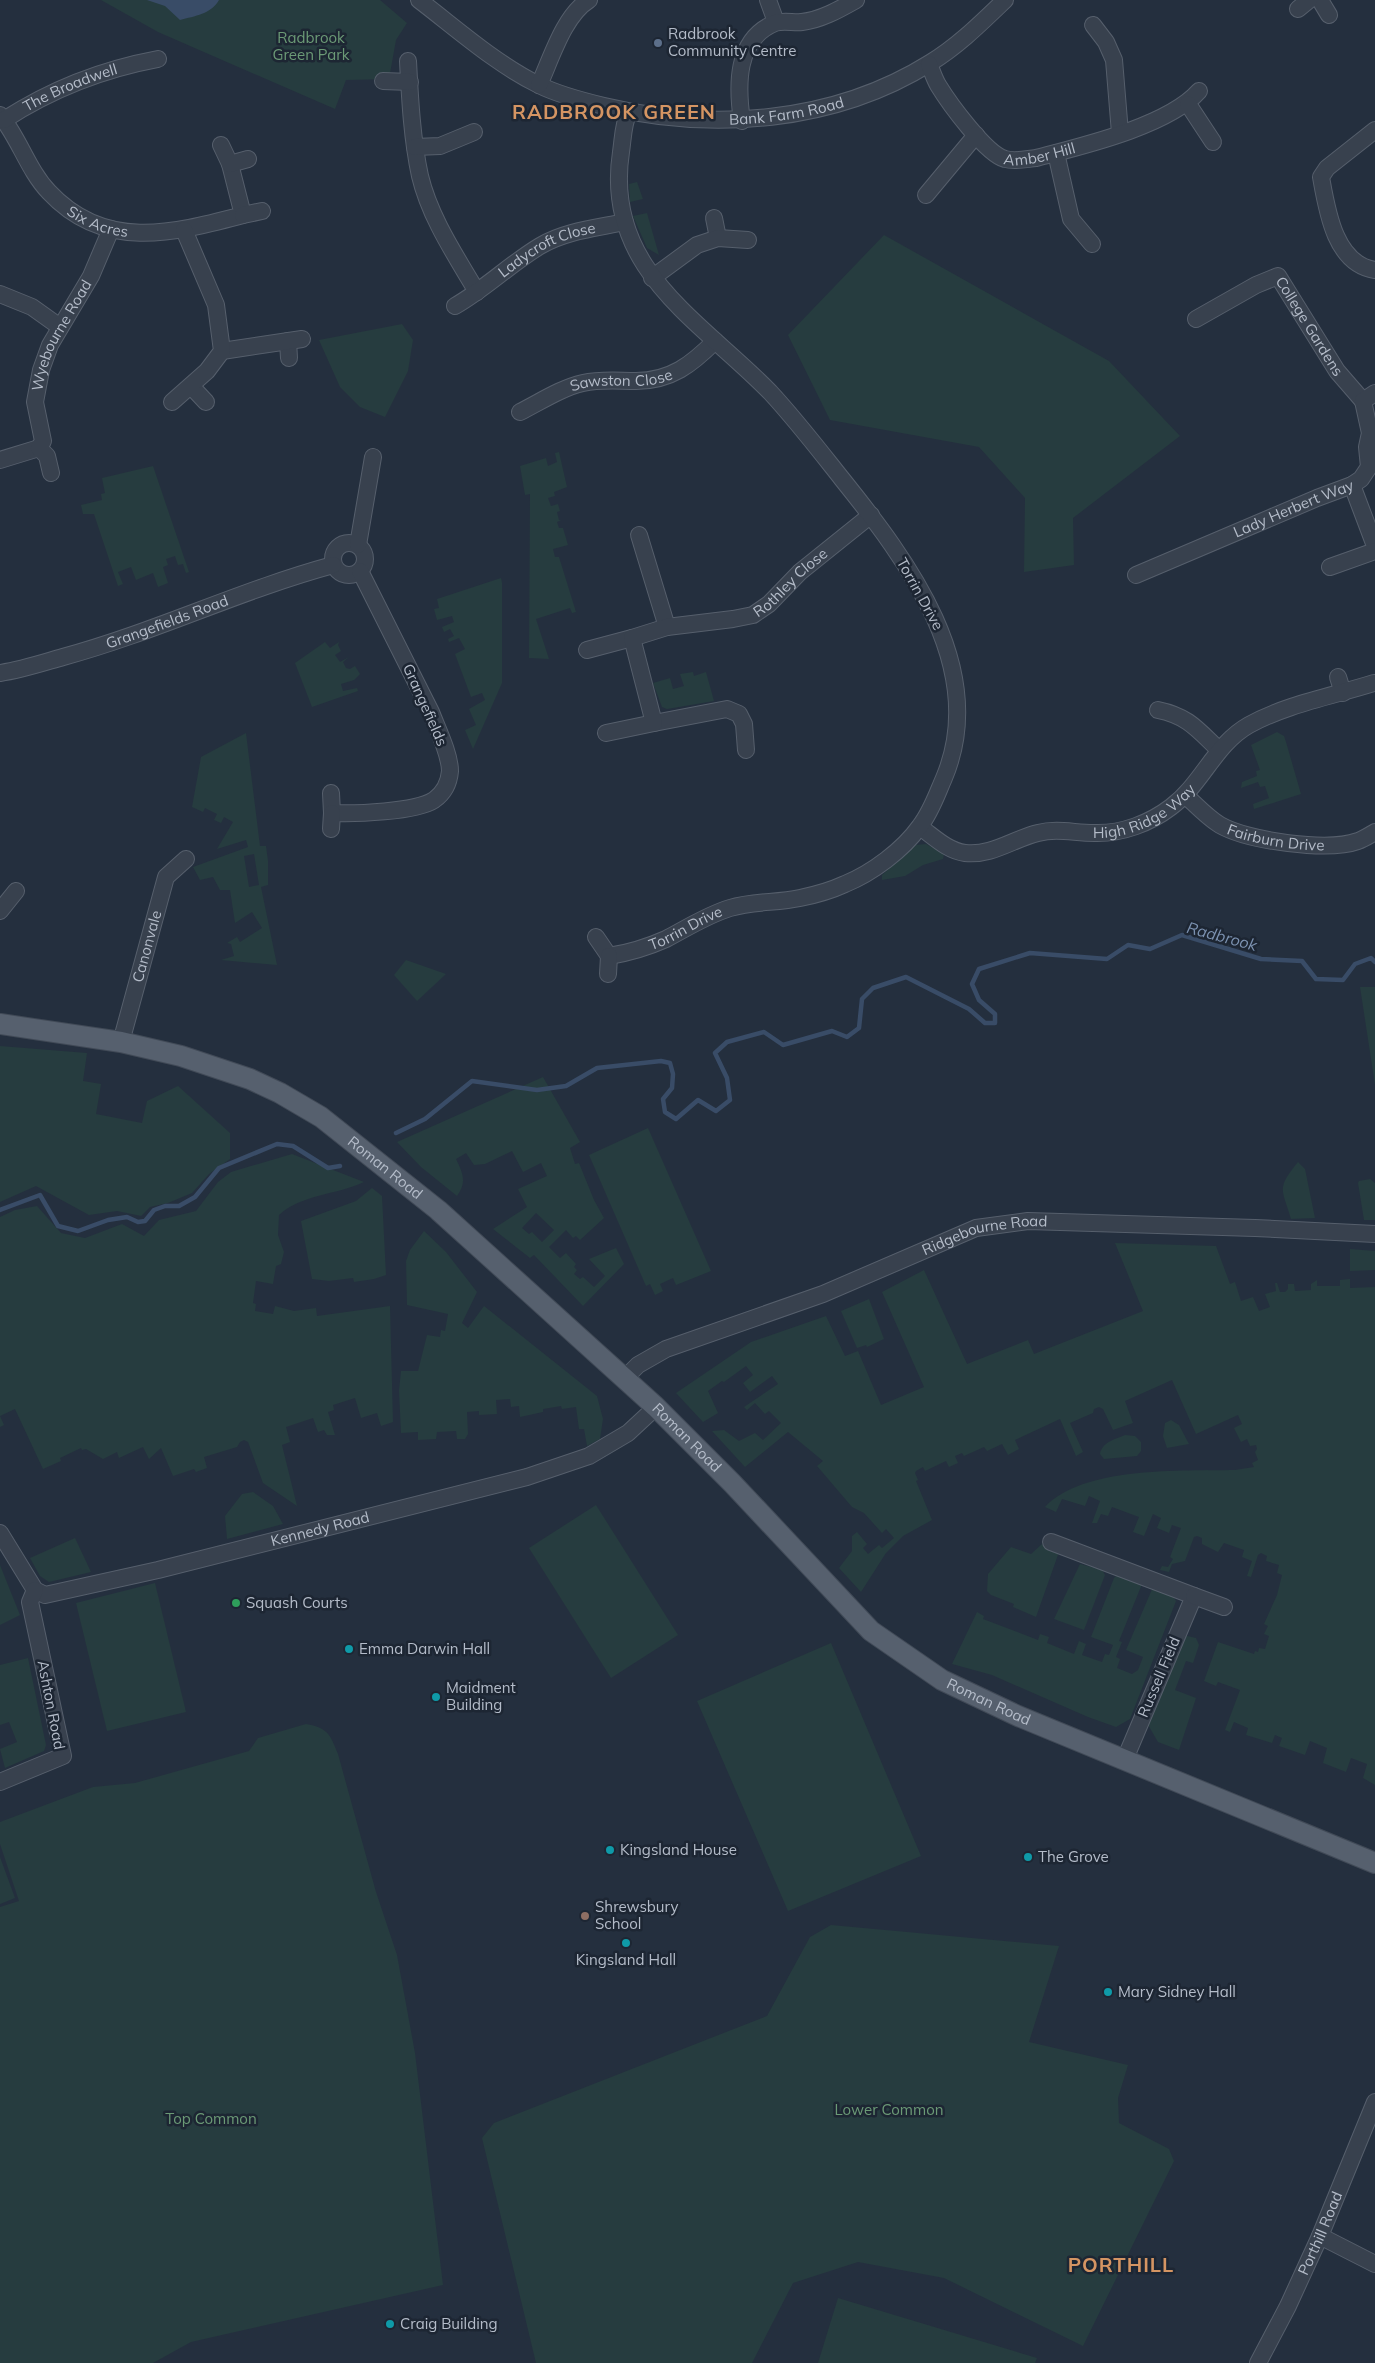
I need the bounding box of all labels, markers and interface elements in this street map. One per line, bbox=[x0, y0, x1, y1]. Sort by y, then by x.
place label: Radbrook Community Centre bbox=[668, 24, 796, 60]
park label: Radbrook Green Park bbox=[273, 28, 350, 64]
marker: Radbrook Community Centre bbox=[652, 37, 664, 49]
street label: The Broadwell bbox=[19, 59, 119, 115]
street label: Bank Farm Road bbox=[729, 92, 846, 129]
district label: RADBROOK GREEN bbox=[512, 99, 716, 124]
street label: Amber Hill bbox=[1002, 138, 1077, 170]
street label: Six Acres bbox=[64, 201, 129, 241]
street label: Ladycroft Close bbox=[494, 218, 597, 281]
street label: College Gardens bbox=[1272, 273, 1347, 380]
street label: Wyebourne Road bbox=[27, 276, 96, 392]
street label: Sawston Close bbox=[567, 364, 675, 395]
street label: Lady Herbert Way bbox=[1230, 475, 1356, 541]
street label: Rothley Close bbox=[749, 544, 831, 621]
street label: Torrin Drive bbox=[893, 554, 948, 633]
street label: Grangefields Road bbox=[103, 590, 231, 652]
street label: Grangefields bbox=[399, 661, 452, 749]
street label: High Ridge Way bbox=[1093, 780, 1199, 842]
street label: Fairburn Drive bbox=[1225, 819, 1325, 854]
street label: Torrin Drive bbox=[646, 902, 725, 954]
street label: Canonvale bbox=[128, 908, 165, 984]
water label: Radbrook bbox=[1185, 917, 1260, 955]
street label: Roman Road bbox=[344, 1132, 427, 1203]
street label: Ridgebourne Road bbox=[919, 1211, 1048, 1259]
street label: Roman Road bbox=[648, 1399, 726, 1476]
street label: Kennedy Road bbox=[269, 1507, 371, 1550]
place label: Squash Courts bbox=[246, 1593, 348, 1612]
marker: Squash Courts bbox=[230, 1597, 242, 1609]
street label: Russell Field bbox=[1133, 1634, 1184, 1720]
place label: Emma Darwin Hall bbox=[359, 1639, 490, 1658]
marker: Emma Darwin Hall bbox=[343, 1643, 355, 1655]
street label: Ashton Road bbox=[34, 1659, 69, 1751]
street label: Roman Road bbox=[944, 1674, 1034, 1729]
place label: Maidment Building bbox=[446, 1678, 516, 1714]
marker: Maidment Building bbox=[430, 1691, 442, 1703]
place label: Kingsland House bbox=[620, 1840, 737, 1859]
marker: Kingsland House bbox=[604, 1844, 616, 1856]
place label: The Grove bbox=[1038, 1847, 1109, 1866]
marker: The Grove bbox=[1022, 1851, 1034, 1863]
place label: Shrewsbury School bbox=[595, 1897, 678, 1933]
marker: Shrewsbury School bbox=[579, 1910, 591, 1922]
marker: Kingsland Hall bbox=[620, 1937, 632, 1949]
place label: Kingsland Hall bbox=[576, 1950, 676, 1969]
place label: Mary Sidney Hall bbox=[1118, 1982, 1236, 2001]
marker: Mary Sidney Hall bbox=[1102, 1986, 1114, 1998]
park label: Lower Common bbox=[835, 2100, 944, 2119]
park label: Top Common bbox=[165, 2109, 257, 2128]
street label: Porthill Road bbox=[1293, 2188, 1346, 2278]
district label: PORTHILL bbox=[1068, 2252, 1174, 2277]
place label: Craig Building bbox=[400, 2314, 498, 2333]
marker: Craig Building bbox=[384, 2318, 396, 2330]

